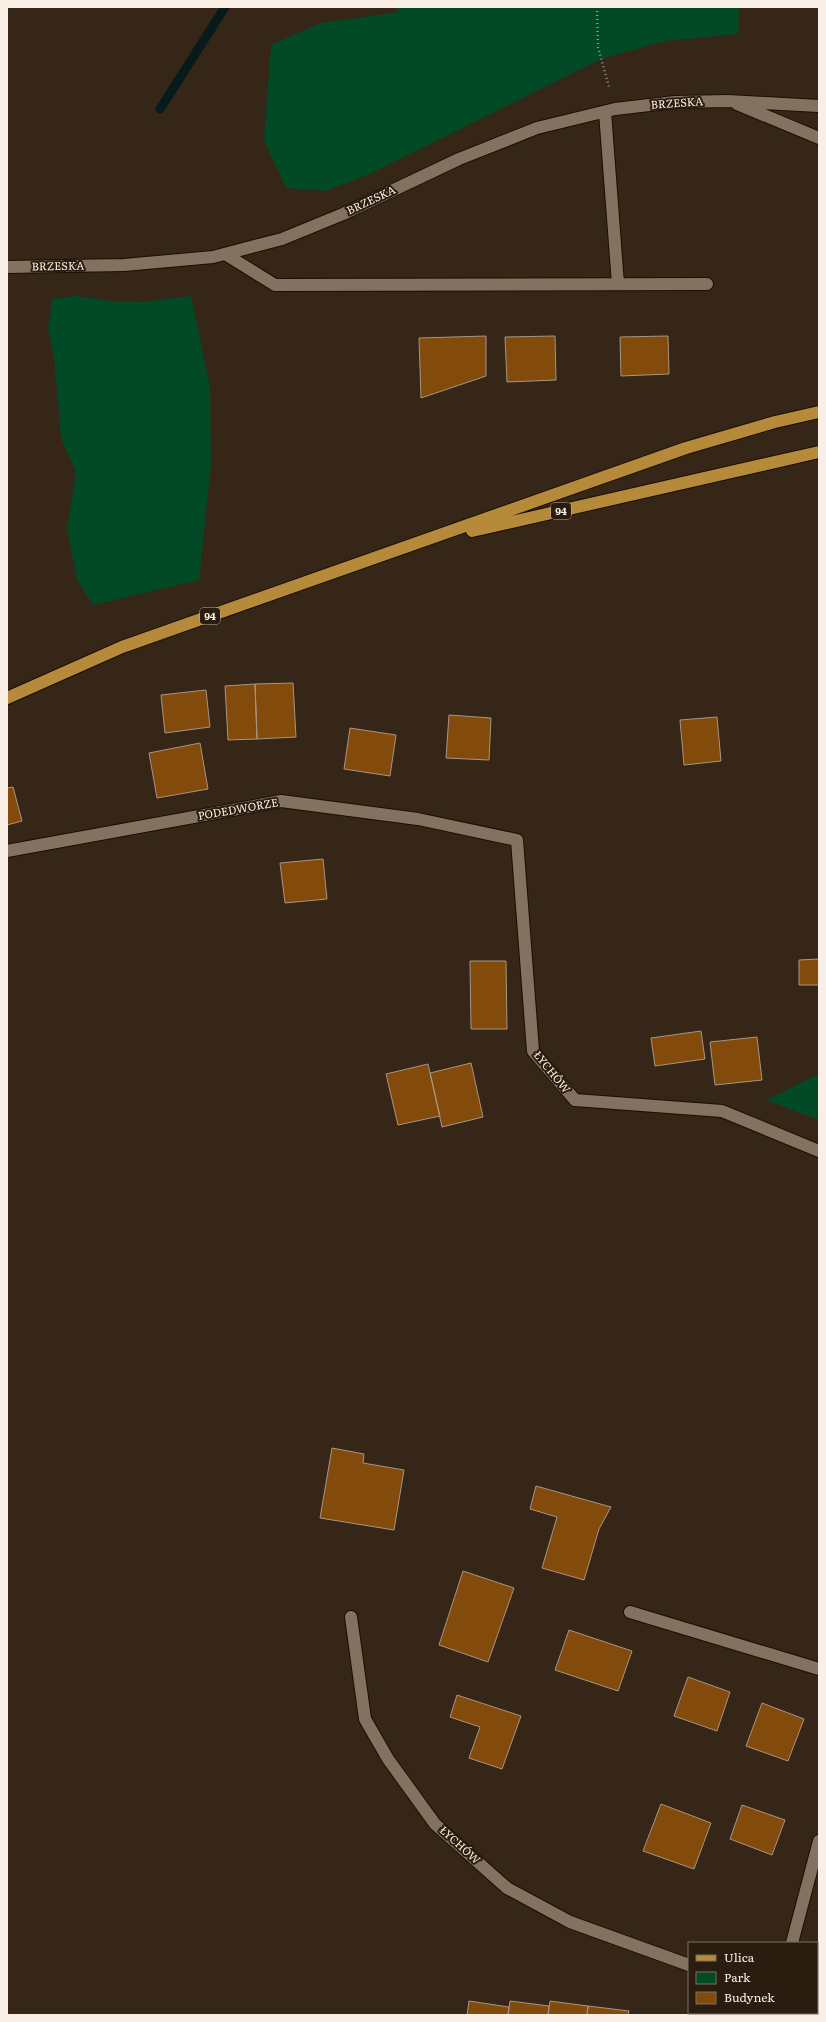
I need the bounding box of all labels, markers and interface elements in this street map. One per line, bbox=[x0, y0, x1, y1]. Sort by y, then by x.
street label: BRZESKA bbox=[650, 92, 704, 112]
street label: BRZESKA bbox=[343, 181, 398, 217]
street label: BRZESKA bbox=[32, 257, 84, 273]
road number: 94 bbox=[551, 503, 571, 519]
road number: 94 bbox=[200, 608, 220, 624]
street label: PODEDWORZE bbox=[197, 793, 279, 823]
street label: ŁYCHÓW bbox=[531, 1047, 575, 1096]
street label: ŁYCHÓW bbox=[437, 1822, 485, 1867]
legend bbox=[688, 1942, 818, 2014]
text: Ulica bbox=[724, 1948, 755, 1966]
text: Park bbox=[724, 1968, 751, 1986]
text: Budynek bbox=[724, 1988, 775, 2006]

